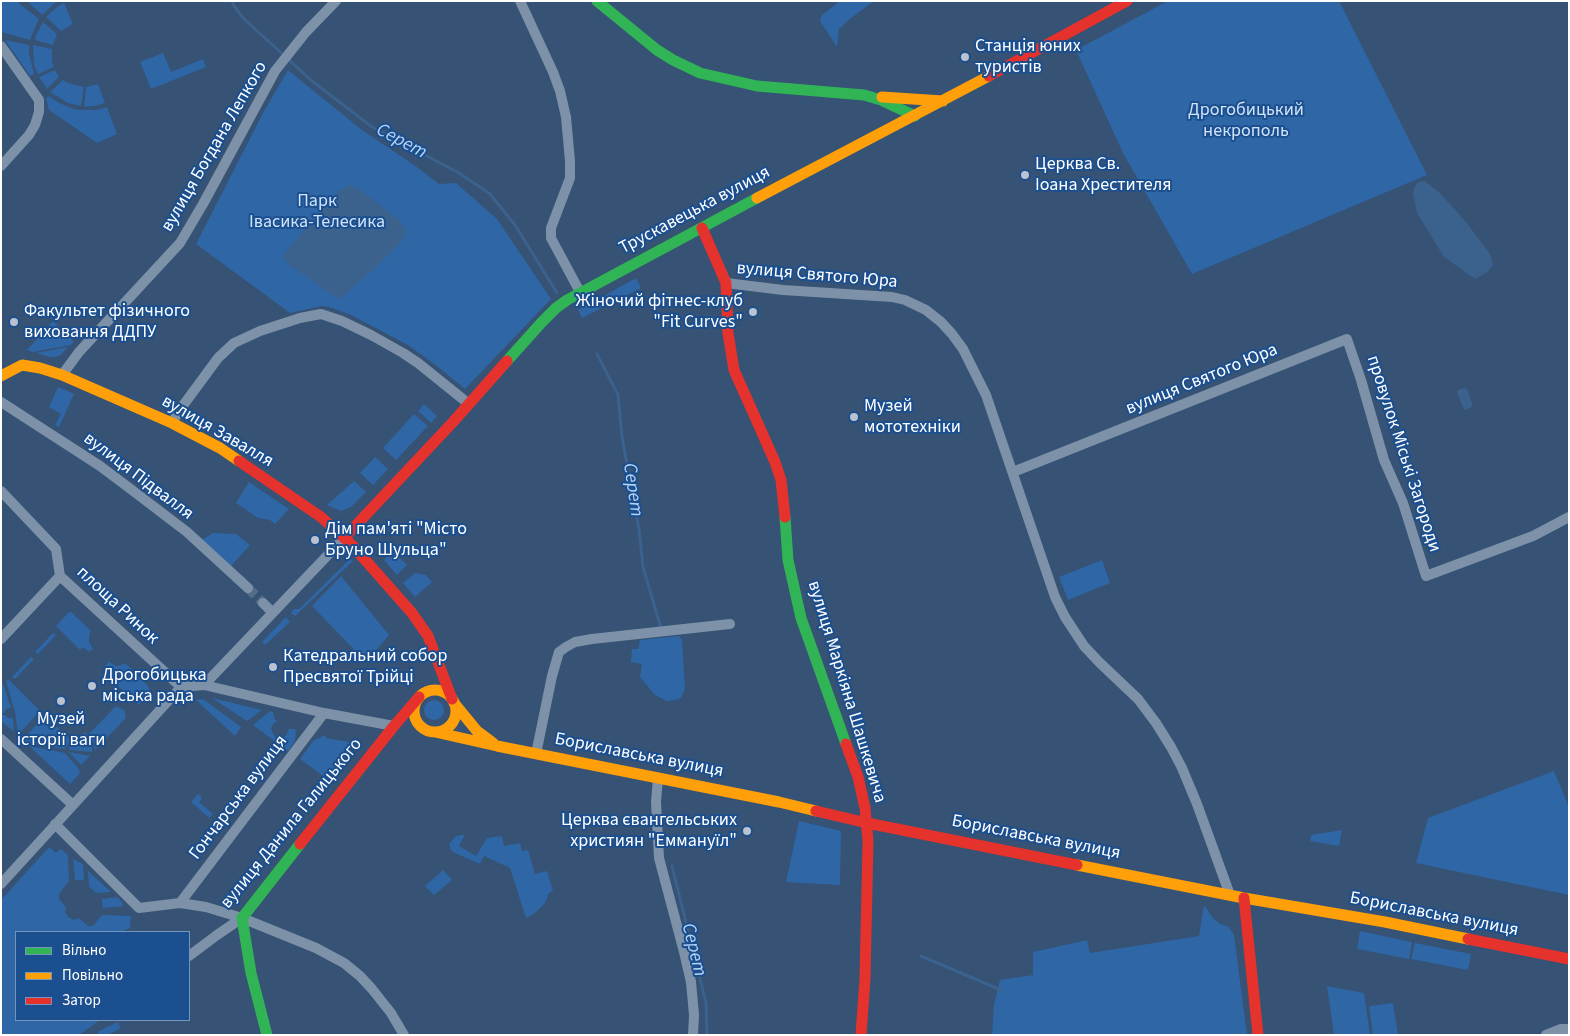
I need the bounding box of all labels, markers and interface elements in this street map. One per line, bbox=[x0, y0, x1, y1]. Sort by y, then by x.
place label: Станція юних туристів bbox=[975, 36, 1081, 78]
marker: Станція юних туристів bbox=[959, 51, 971, 63]
street label: вулиця Богдана Лепкого bbox=[157, 58, 273, 236]
park label: Дрогобицький некрополь bbox=[1188, 100, 1304, 142]
water label: Серет bbox=[372, 119, 430, 165]
place label: Церква Св. Іоана Хрестителя bbox=[1035, 154, 1172, 196]
street label: Трускавецька вулиця bbox=[616, 162, 774, 260]
marker: Церква Св. Іоана Хрестителя bbox=[1019, 169, 1031, 181]
park label: Парк Івасика-Телесика bbox=[249, 191, 385, 233]
street label: вулиця Святого Юра bbox=[736, 258, 898, 294]
place label: Жіночий фітнес-клуб "Fit Curves" bbox=[576, 291, 743, 334]
place label: Факультет фізичного виховання ДДПУ bbox=[24, 301, 190, 344]
marker: Жіночий фітнес-клуб "Fit Curves" bbox=[747, 306, 759, 318]
marker: Факультет фізичного виховання ДДПУ bbox=[8, 316, 20, 328]
street label: вулиця Святого Юра bbox=[1123, 340, 1281, 420]
street label: провулок Міські Загороди bbox=[1361, 353, 1445, 555]
street label: вулиця Завалля bbox=[157, 391, 277, 473]
place label: Музей мототехніки bbox=[864, 396, 961, 438]
marker: Музей мототехніки bbox=[848, 411, 860, 423]
street label: вулиця Підвалля bbox=[79, 429, 197, 525]
water label: Серет bbox=[617, 462, 647, 518]
place label: Дім пам'яті "Місто Бруно Шульца" bbox=[325, 519, 467, 562]
marker: Дім пам'яті "Місто Бруно Шульца" bbox=[309, 534, 321, 546]
street label: площа Ринок bbox=[71, 562, 163, 650]
street label: вулиця Маркіяна Шашкевича bbox=[802, 578, 890, 806]
place label: Катедральний собор Пресвятої Трійці bbox=[283, 646, 447, 689]
marker: Катедральний собор Пресвятої Трійці bbox=[267, 661, 279, 673]
place label: Дрогобицька міська рада bbox=[102, 665, 207, 708]
marker: Дрогобицька міська рада bbox=[86, 680, 98, 692]
marker: Музей історії ваги bbox=[55, 695, 67, 707]
place label: Музей історії ваги bbox=[17, 709, 105, 752]
street label: Бориславська вулиця bbox=[553, 729, 725, 783]
street label: Гончарська вулиця bbox=[185, 732, 293, 864]
street label: вулиця Данила Галицького bbox=[217, 734, 367, 914]
place label: Церква євангельських християн "Еммануїл" bbox=[561, 810, 737, 852]
street label: Бориславська вулиця bbox=[950, 811, 1122, 865]
marker: Церква євангельських християн "Еммануїл" bbox=[741, 825, 753, 837]
street label: Бориславська вулиця bbox=[1348, 888, 1520, 942]
water label: Серет bbox=[675, 921, 711, 979]
legend bbox=[15, 931, 190, 1021]
text: Вільно bbox=[62, 940, 106, 961]
text: Повільно bbox=[62, 965, 123, 986]
text: Затор bbox=[62, 990, 101, 1011]

